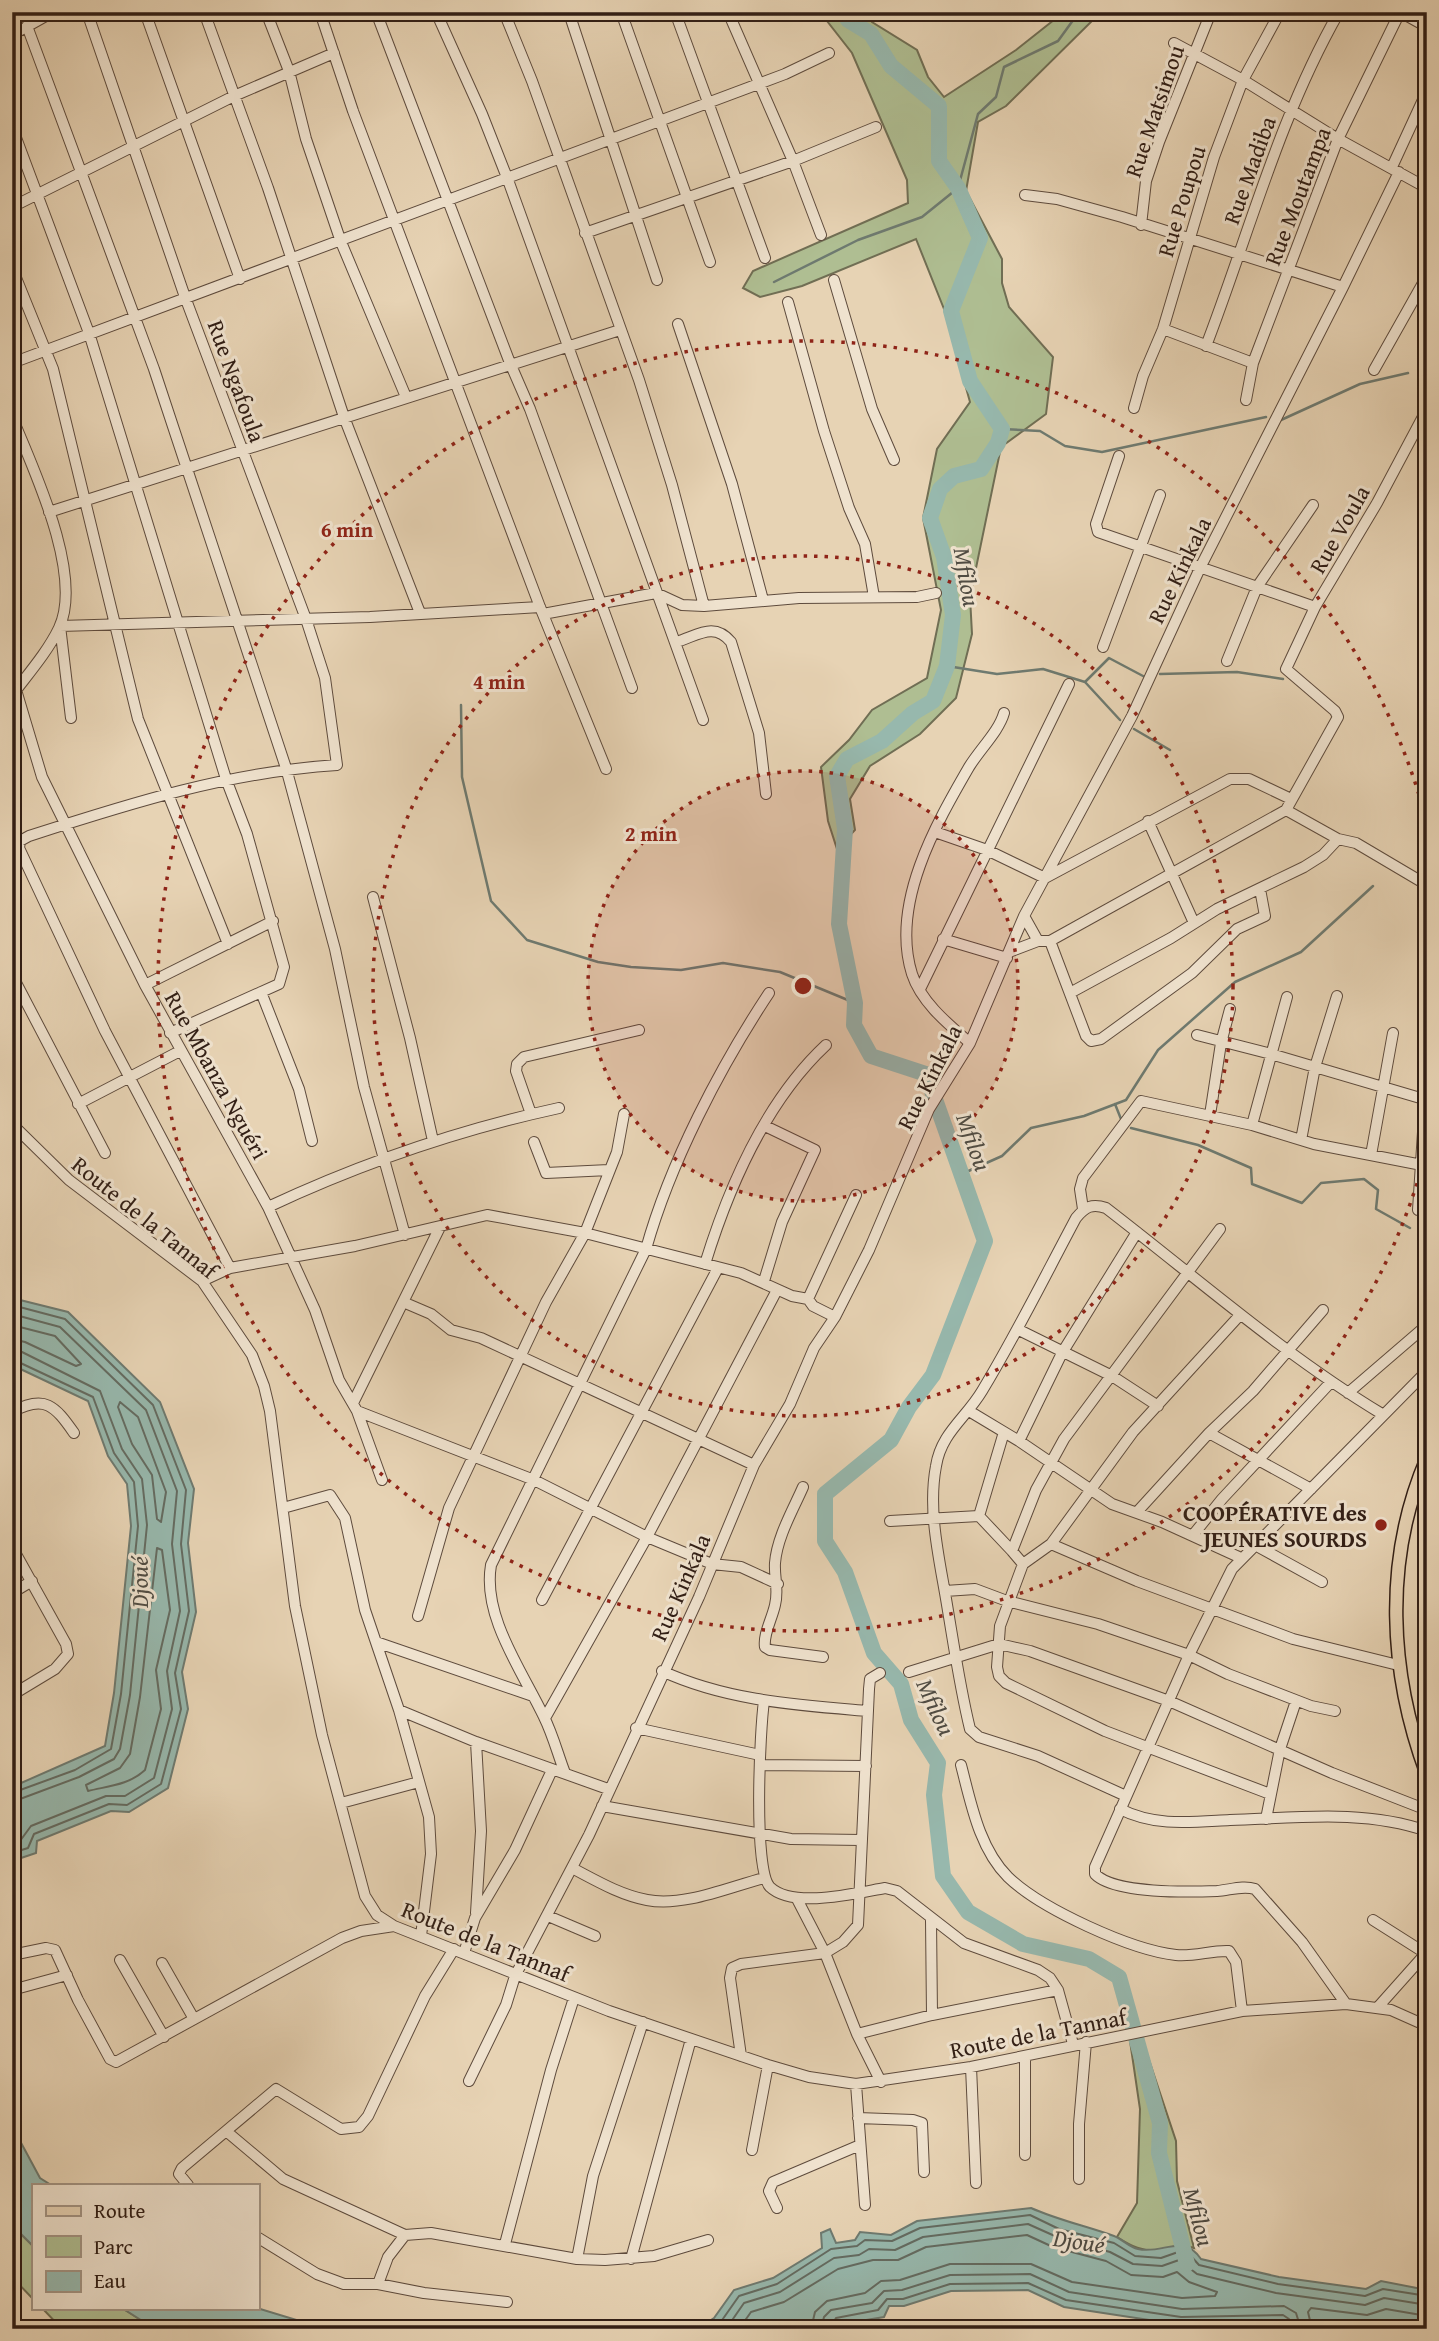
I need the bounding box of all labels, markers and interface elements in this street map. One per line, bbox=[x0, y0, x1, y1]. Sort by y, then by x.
street label: Rue Matsimou bbox=[1116, 40, 1192, 182]
street label: Rue Madiba bbox=[1214, 111, 1284, 229]
street label: Rue Moutampa bbox=[1255, 122, 1339, 270]
street label: Rue Poupou bbox=[1148, 141, 1214, 261]
street label: Rue Ngafoula bbox=[200, 315, 274, 447]
street label: Rue Voula bbox=[1301, 479, 1378, 579]
street label: Rue Kinkala bbox=[1139, 511, 1219, 629]
text: 6 min bbox=[321, 514, 374, 545]
water label: Mfilou bbox=[945, 545, 989, 609]
text: 4 min bbox=[473, 666, 526, 697]
text: 2 min bbox=[625, 818, 678, 849]
centre of rings bbox=[791, 974, 815, 998]
street label: Rue Mbanza Nguéri bbox=[157, 985, 277, 1165]
street label: Rue Kinkala bbox=[888, 1018, 970, 1135]
water label: Mfilou bbox=[947, 1108, 1001, 1176]
street label: Route de la Tannaf bbox=[65, 1148, 227, 1288]
place label: COOPÉRATIVE des JEUNES SOURDS bbox=[1183, 1496, 1367, 1555]
marker: COOPÉRATIVE des JEUNES SOURDS bbox=[1373, 1517, 1389, 1533]
street label: Rue Kinkala bbox=[642, 1528, 718, 1646]
water label: Djoué bbox=[122, 1555, 157, 1609]
water label: Mfilou bbox=[908, 1673, 964, 1741]
street label: Route de la Tannaf bbox=[397, 1892, 578, 1991]
street label: Route de la Tannaf bbox=[947, 1999, 1132, 2066]
legend bbox=[32, 2184, 259, 2310]
water label: Mfilou bbox=[1174, 2184, 1224, 2250]
text: Route bbox=[94, 2195, 146, 2226]
water label: Djoué bbox=[1050, 2220, 1108, 2262]
text: Parc bbox=[94, 2231, 133, 2262]
text: Eau bbox=[94, 2265, 127, 2296]

